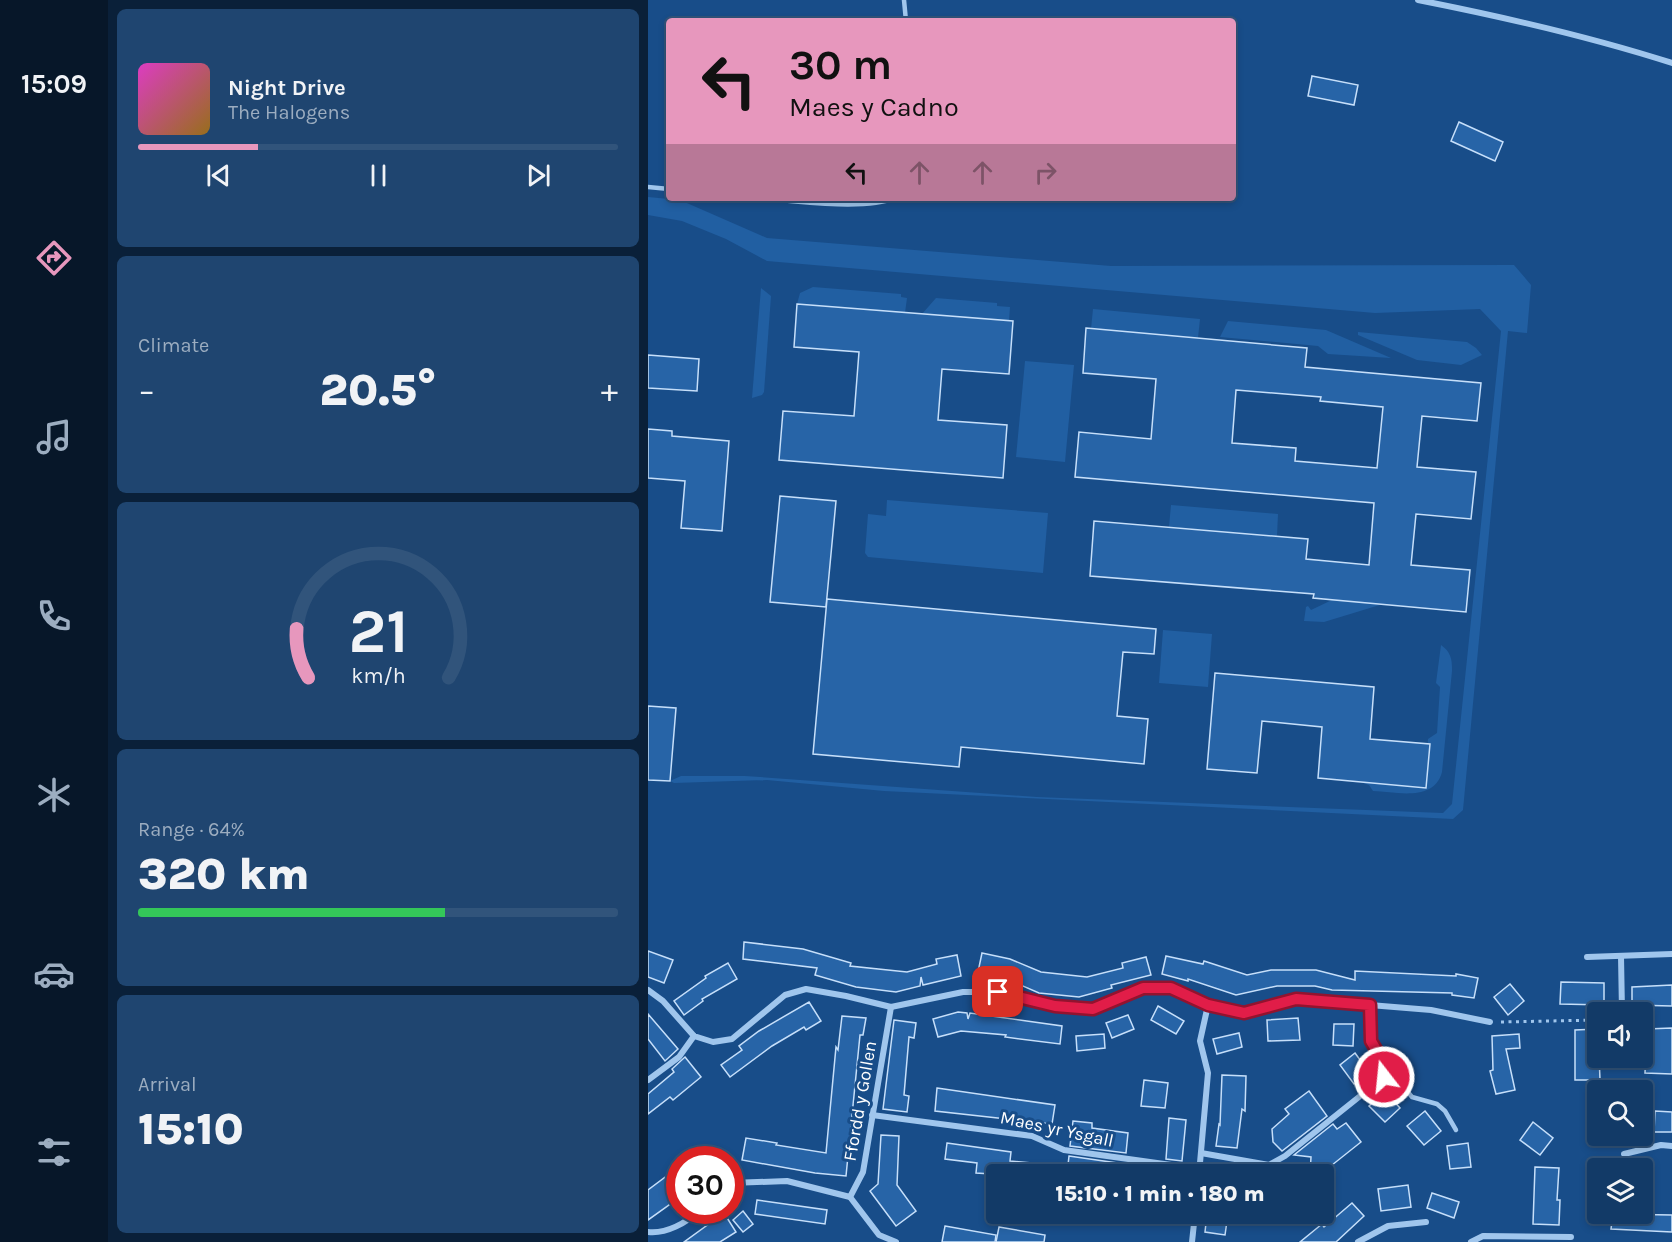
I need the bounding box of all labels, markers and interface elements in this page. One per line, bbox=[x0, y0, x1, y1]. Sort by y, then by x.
text: 30 m bbox=[789, 40, 892, 90]
icon: left bbox=[690, 42, 768, 120]
text: 15:09 bbox=[21, 68, 87, 100]
text: Night Drive bbox=[228, 75, 346, 101]
text: Maes y Cadno bbox=[789, 91, 959, 123]
text: The Halogens bbox=[228, 101, 350, 124]
icon: left bbox=[840, 156, 873, 189]
icon: ahead bbox=[903, 156, 936, 189]
icon: ahead bbox=[966, 156, 999, 189]
icon: right bbox=[1029, 156, 1062, 189]
icon: previous bbox=[202, 159, 235, 192]
icon: pause bbox=[362, 159, 395, 192]
icon: next bbox=[522, 159, 555, 192]
icon: directions bbox=[33, 237, 75, 279]
text: Climate bbox=[138, 334, 209, 357]
text: 20.5° bbox=[320, 364, 436, 416]
text: − bbox=[138, 371, 155, 409]
text: + bbox=[601, 371, 618, 409]
icon: music bbox=[33, 416, 75, 458]
icon: phone bbox=[33, 595, 75, 637]
text: 21 bbox=[348, 595, 408, 668]
text: km/h bbox=[351, 663, 405, 688]
icon: climate bbox=[33, 774, 75, 816]
text: Range · 64% bbox=[138, 818, 245, 841]
text: 320 km bbox=[138, 848, 310, 900]
icon: car bbox=[33, 953, 75, 995]
pin bbox=[972, 966, 1023, 1017]
icon: arrive bbox=[981, 975, 1014, 1008]
map controls bbox=[1587, 1002, 1653, 1224]
button: sound bbox=[1587, 1002, 1653, 1068]
street label: Ffordd y Gollen bbox=[839, 1039, 881, 1163]
position arrow bbox=[1352, 1045, 1416, 1109]
text: Arrival bbox=[138, 1073, 197, 1096]
button: search bbox=[1587, 1080, 1653, 1146]
text: 15:10 bbox=[138, 1103, 244, 1155]
street label: Maes yr Ysgall bbox=[998, 1106, 1116, 1152]
icon: filters bbox=[33, 1131, 75, 1173]
speed limit sign: 30 bbox=[666, 1146, 744, 1224]
button: layers bbox=[1587, 1158, 1653, 1224]
text: 15:10 · 1 min · 180 m bbox=[1055, 1181, 1265, 1207]

